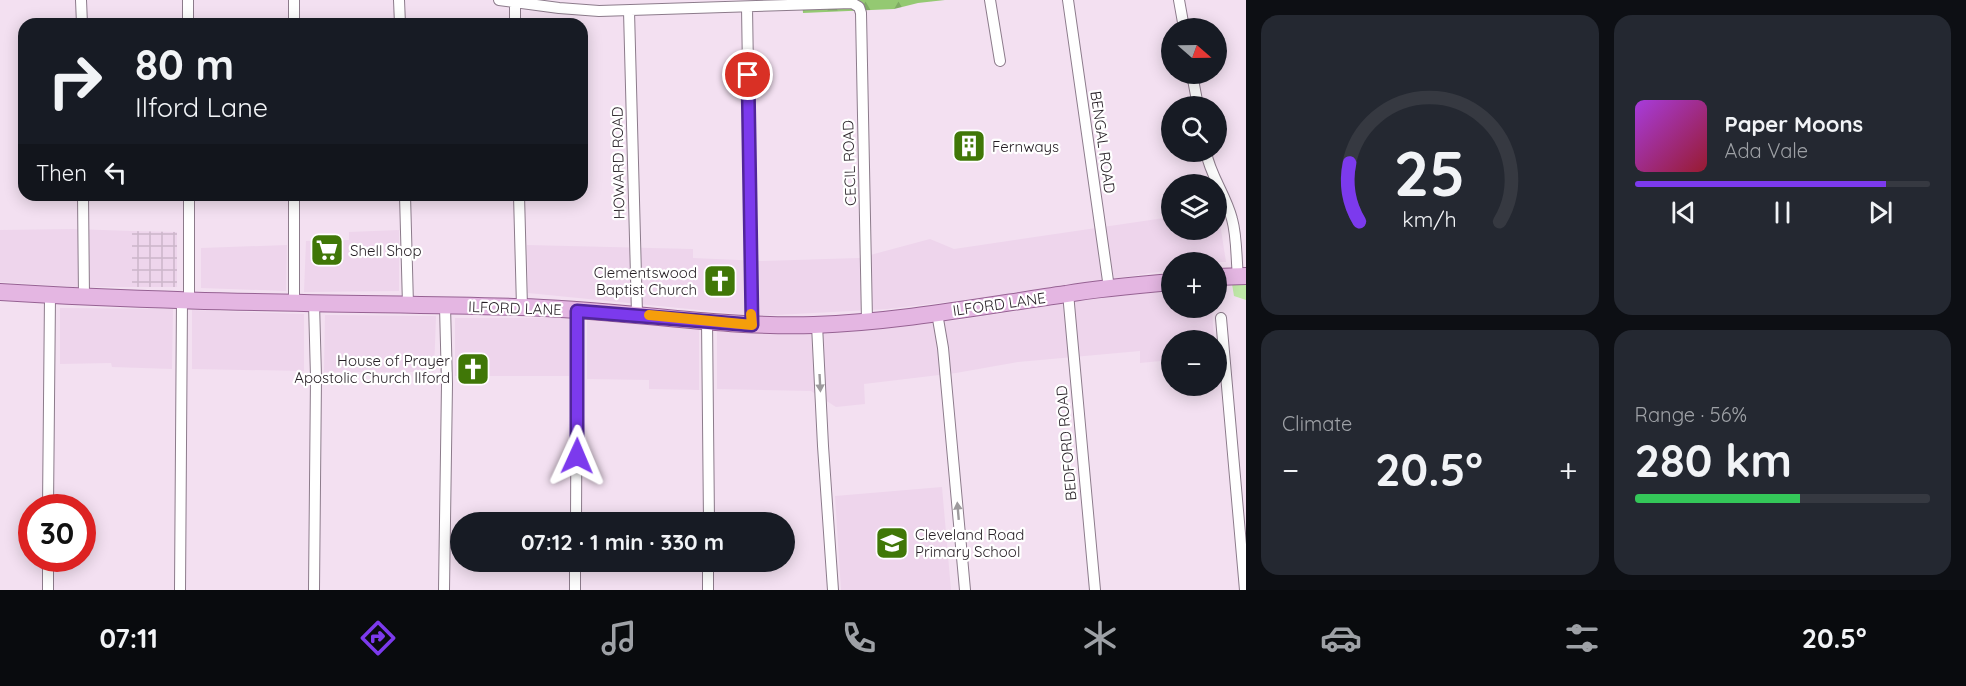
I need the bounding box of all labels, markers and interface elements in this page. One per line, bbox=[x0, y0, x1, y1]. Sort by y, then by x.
north arrow bbox=[1161, 18, 1227, 84]
map controls bbox=[1161, 18, 1227, 396]
text: 80 m bbox=[135, 38, 234, 91]
icon: right bbox=[36, 42, 114, 120]
pin bbox=[722, 49, 773, 100]
icon: arrive bbox=[731, 58, 764, 91]
text: Ilford Lane bbox=[135, 90, 268, 124]
street label: BENGAL ROAD bbox=[1086, 90, 1120, 195]
button: search bbox=[1161, 96, 1227, 162]
street label: HOWARD ROAD bbox=[608, 106, 628, 220]
text: Paper Moons bbox=[1725, 110, 1863, 138]
street label: CECIL ROAD bbox=[838, 120, 860, 206]
building icon: Fernways bbox=[951, 128, 987, 164]
text: 25 bbox=[1394, 134, 1465, 212]
place label: Fernways bbox=[992, 137, 1059, 156]
text: Ada Vale bbox=[1725, 138, 1808, 163]
icon: left bbox=[99, 156, 132, 189]
text: Then bbox=[36, 159, 87, 187]
button: layers bbox=[1161, 174, 1227, 240]
icon: previous bbox=[1667, 196, 1700, 229]
icon: pause bbox=[1766, 196, 1799, 229]
icon: next bbox=[1864, 196, 1897, 229]
text: km/h bbox=[1403, 206, 1457, 232]
supermarket icon: Shell Shop bbox=[309, 232, 345, 268]
place label: Shell Shop bbox=[350, 241, 422, 260]
button: + bbox=[1161, 252, 1227, 318]
place label: Clementswood Baptist Church bbox=[594, 263, 697, 299]
church icon: Clementswood Baptist Church bbox=[702, 263, 738, 299]
street label: ILFORD LANE bbox=[951, 288, 1047, 320]
street label: ILFORD LANE bbox=[468, 297, 562, 319]
button: − bbox=[1161, 330, 1227, 396]
place label: House of Prayer Apostolic Church Ilford bbox=[294, 351, 450, 387]
church icon: House of Prayer Apostolic Church Ilford bbox=[455, 351, 491, 387]
one-way arrow bbox=[815, 374, 824, 393]
street label: BEDFORD ROAD bbox=[1051, 384, 1081, 501]
text: Range · 56% bbox=[1635, 402, 1747, 427]
text: Climate bbox=[1282, 411, 1352, 436]
position arrow bbox=[545, 424, 609, 488]
text: 280 km bbox=[1635, 432, 1792, 488]
text: 20.5° bbox=[1375, 441, 1483, 497]
text: − bbox=[1282, 449, 1299, 490]
text: + bbox=[1559, 449, 1577, 490]
speed limit sign: 30 bbox=[18, 494, 96, 572]
one-way arrow bbox=[953, 501, 963, 520]
school or university icon: Cleveland Road Primary School bbox=[874, 525, 910, 561]
place label: Cleveland Road Primary School bbox=[915, 525, 1024, 561]
text: 07:12 · 1 min · 330 m bbox=[521, 528, 724, 556]
icon: directions bbox=[357, 617, 399, 659]
icon: music bbox=[598, 617, 640, 659]
icon: phone bbox=[838, 617, 880, 659]
icon: climate bbox=[1079, 617, 1121, 659]
icon: car bbox=[1320, 617, 1362, 659]
icon: filters bbox=[1561, 617, 1603, 659]
text: 07:11 bbox=[99, 621, 158, 655]
text: 20.5° bbox=[1802, 621, 1867, 655]

